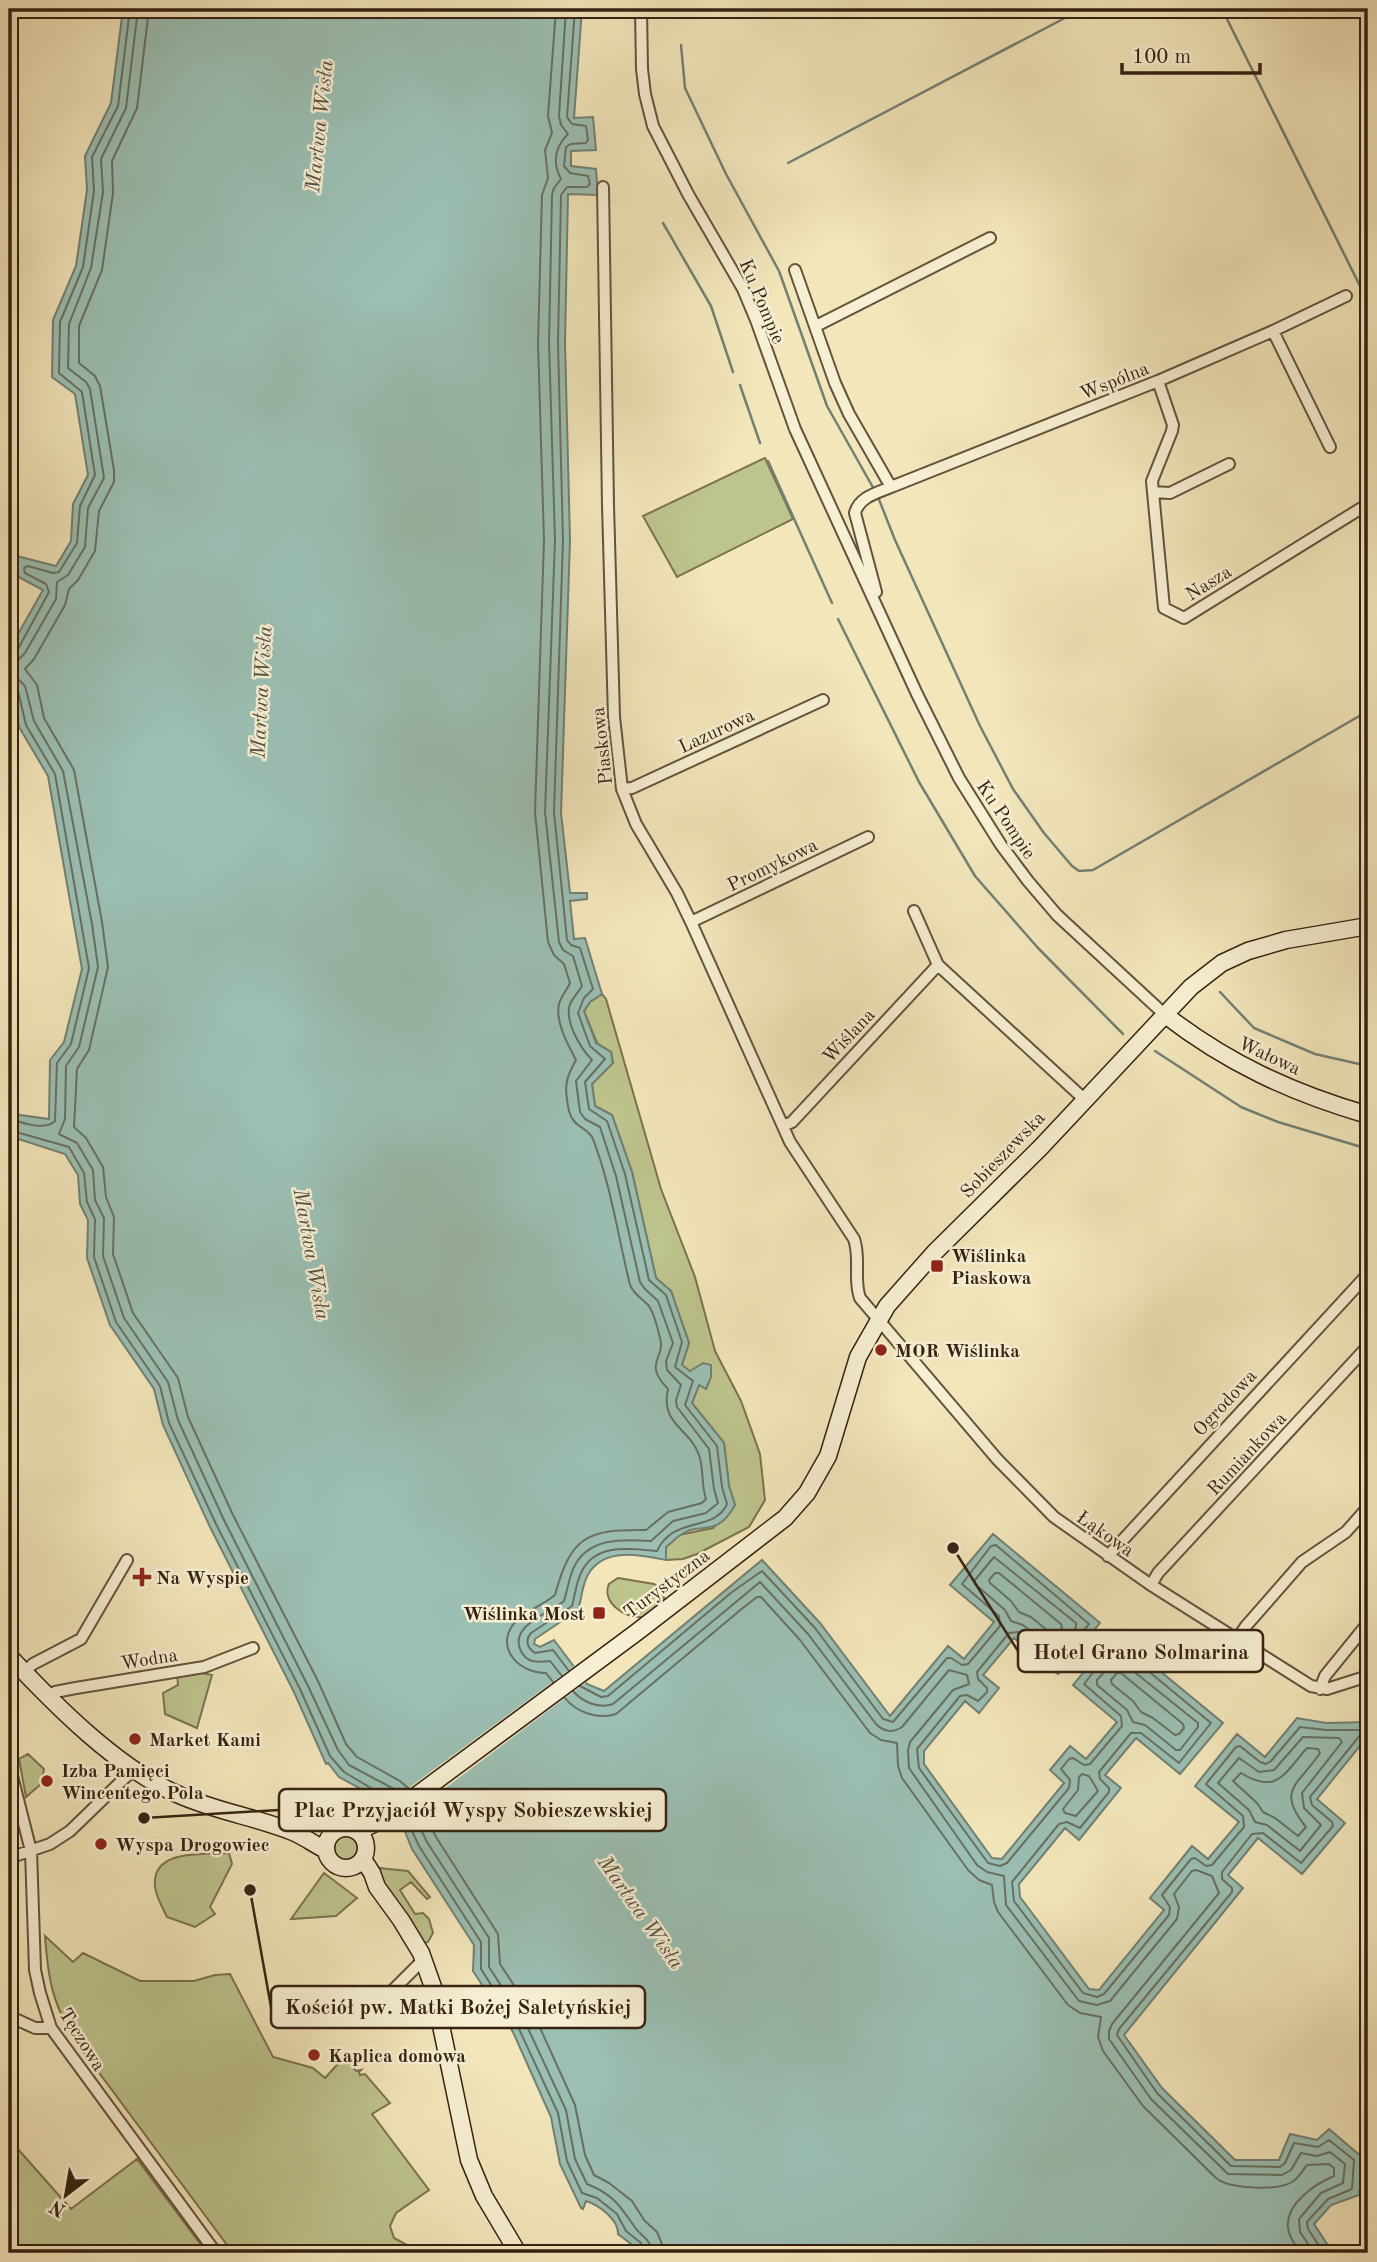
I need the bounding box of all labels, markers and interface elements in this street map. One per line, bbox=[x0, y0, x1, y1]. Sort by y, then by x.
scale bar bbox=[1122, 32, 1260, 76]
text: 100 m bbox=[1132, 47, 1191, 68]
water label: Martwa Wisła bbox=[303, 59, 338, 194]
street label: Ku Pompie bbox=[734, 257, 787, 347]
street label: Wspólna bbox=[1078, 360, 1153, 405]
street label: Nasza bbox=[1183, 562, 1236, 605]
water label: Martwa Wisła bbox=[248, 625, 276, 760]
street label: Piaskowa bbox=[590, 705, 617, 786]
street label: Lazurowa bbox=[676, 706, 758, 758]
street label: Ku Pompie bbox=[972, 778, 1038, 863]
street label: Promykowa bbox=[725, 836, 822, 896]
street label: Wiślana bbox=[820, 1005, 880, 1068]
street label: Wałowa bbox=[1235, 1035, 1303, 1080]
street label: Sobieszewska bbox=[958, 1108, 1050, 1203]
water label: Martwa Wisła bbox=[288, 1186, 332, 1322]
place label: Wiślinka Piaskowa bbox=[951, 1248, 1032, 1289]
marker: Wiślinka Piaskowa bbox=[929, 1258, 945, 1274]
marker: MOR Wiślinka bbox=[873, 1342, 889, 1358]
place label: MOR Wiślinka bbox=[895, 1343, 1020, 1362]
street label: Ogrodowa bbox=[1190, 1366, 1262, 1441]
street label: Rumiankowa bbox=[1205, 1409, 1291, 1500]
street label: Łąkowa bbox=[1072, 1509, 1137, 1562]
street label: Turystyczna bbox=[621, 1546, 714, 1623]
marker: Na Wyspie bbox=[134, 1569, 150, 1585]
place label: Na Wyspie bbox=[156, 1570, 249, 1589]
marker: Wiślinka Most bbox=[591, 1605, 607, 1621]
place label: Wiślinka Most bbox=[463, 1606, 585, 1625]
callout: Hotel Grano Solmarina bbox=[1018, 1630, 1263, 1672]
text: Hotel Grano Solmarina bbox=[1033, 1643, 1249, 1664]
street label: Wodna bbox=[120, 1646, 180, 1674]
marker: Market Kami bbox=[127, 1731, 143, 1747]
place label: Market Kami bbox=[149, 1732, 261, 1751]
place label: Izba Pamięci Wincentego Pola bbox=[61, 1763, 204, 1804]
marker: Izba Pamięci Wincentego Pola bbox=[39, 1773, 55, 1789]
callout: Plac Przyjaciół Wyspy Sobieszewskiej bbox=[279, 1789, 666, 1831]
text: Plac Przyjaciół Wyspy Sobieszewskiej bbox=[294, 1801, 652, 1822]
marker: Wyspa Drogowiec bbox=[93, 1836, 109, 1852]
place label: Wyspa Drogowiec bbox=[115, 1837, 270, 1856]
water label: Martwa Wisła bbox=[592, 1852, 687, 1973]
callout: Kościół pw. Matki Bożej Saletyńskiej bbox=[271, 1986, 645, 2028]
text: Kościół pw. Matki Bożej Saletyńskiej bbox=[285, 1998, 631, 2019]
street label: Tęczowa bbox=[54, 2005, 108, 2076]
marker: Kaplica domowa bbox=[306, 2047, 322, 2063]
place label: Kaplica domowa bbox=[328, 2048, 466, 2067]
north arrow bbox=[32, 2160, 102, 2230]
text: N bbox=[47, 2195, 70, 2219]

